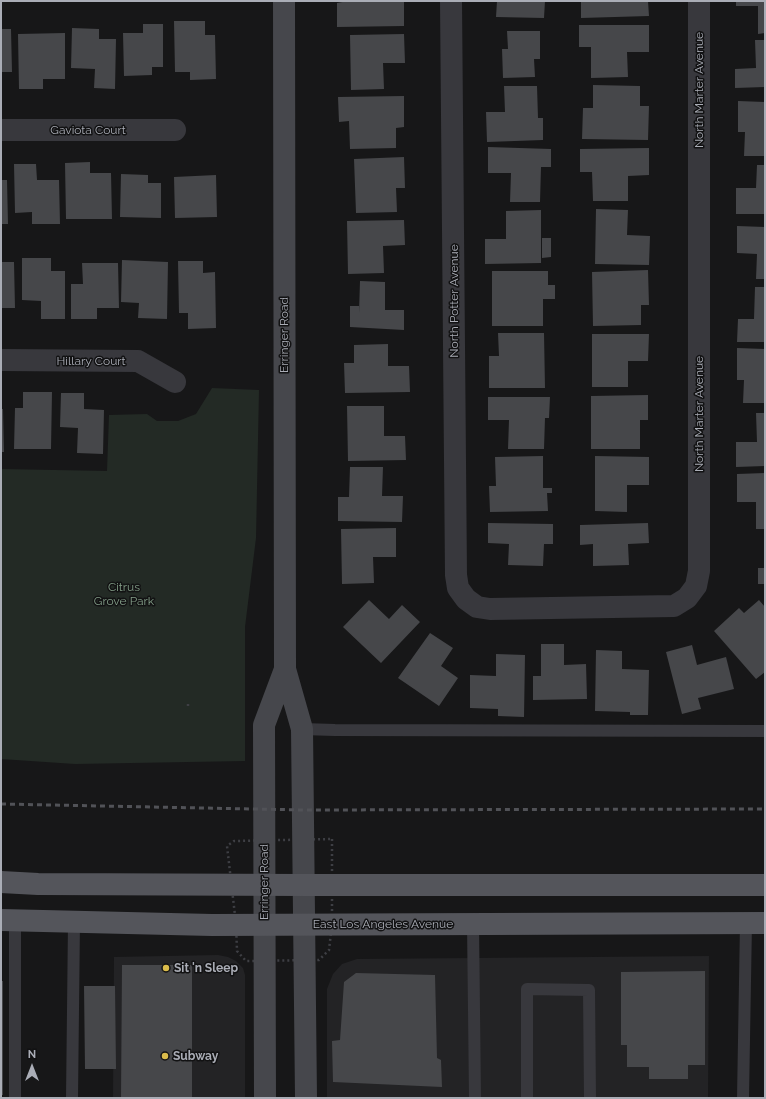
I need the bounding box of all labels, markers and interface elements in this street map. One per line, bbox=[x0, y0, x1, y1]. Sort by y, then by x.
street label: North Marter Avenue bbox=[692, 32, 706, 148]
street label: Gaviota Court bbox=[50, 123, 126, 137]
street label: North Potter Avenue bbox=[447, 244, 461, 358]
street label: Erringer Road bbox=[277, 297, 291, 373]
street label: Hillary Court bbox=[56, 354, 126, 368]
street label: North Marter Avenue bbox=[692, 356, 706, 472]
park label: Citrus Grove Park bbox=[94, 580, 154, 608]
street label: Erringer Road bbox=[257, 844, 271, 920]
street label: East Los Angeles Avenue bbox=[313, 917, 453, 931]
place label: Sit 'n Sleep bbox=[174, 961, 238, 975]
marker: Sit 'n Sleep bbox=[161, 963, 171, 973]
north arrow bbox=[12, 1047, 52, 1087]
text: N bbox=[28, 1048, 36, 1061]
place label: Subway bbox=[173, 1049, 218, 1063]
marker: Subway bbox=[160, 1051, 170, 1061]

